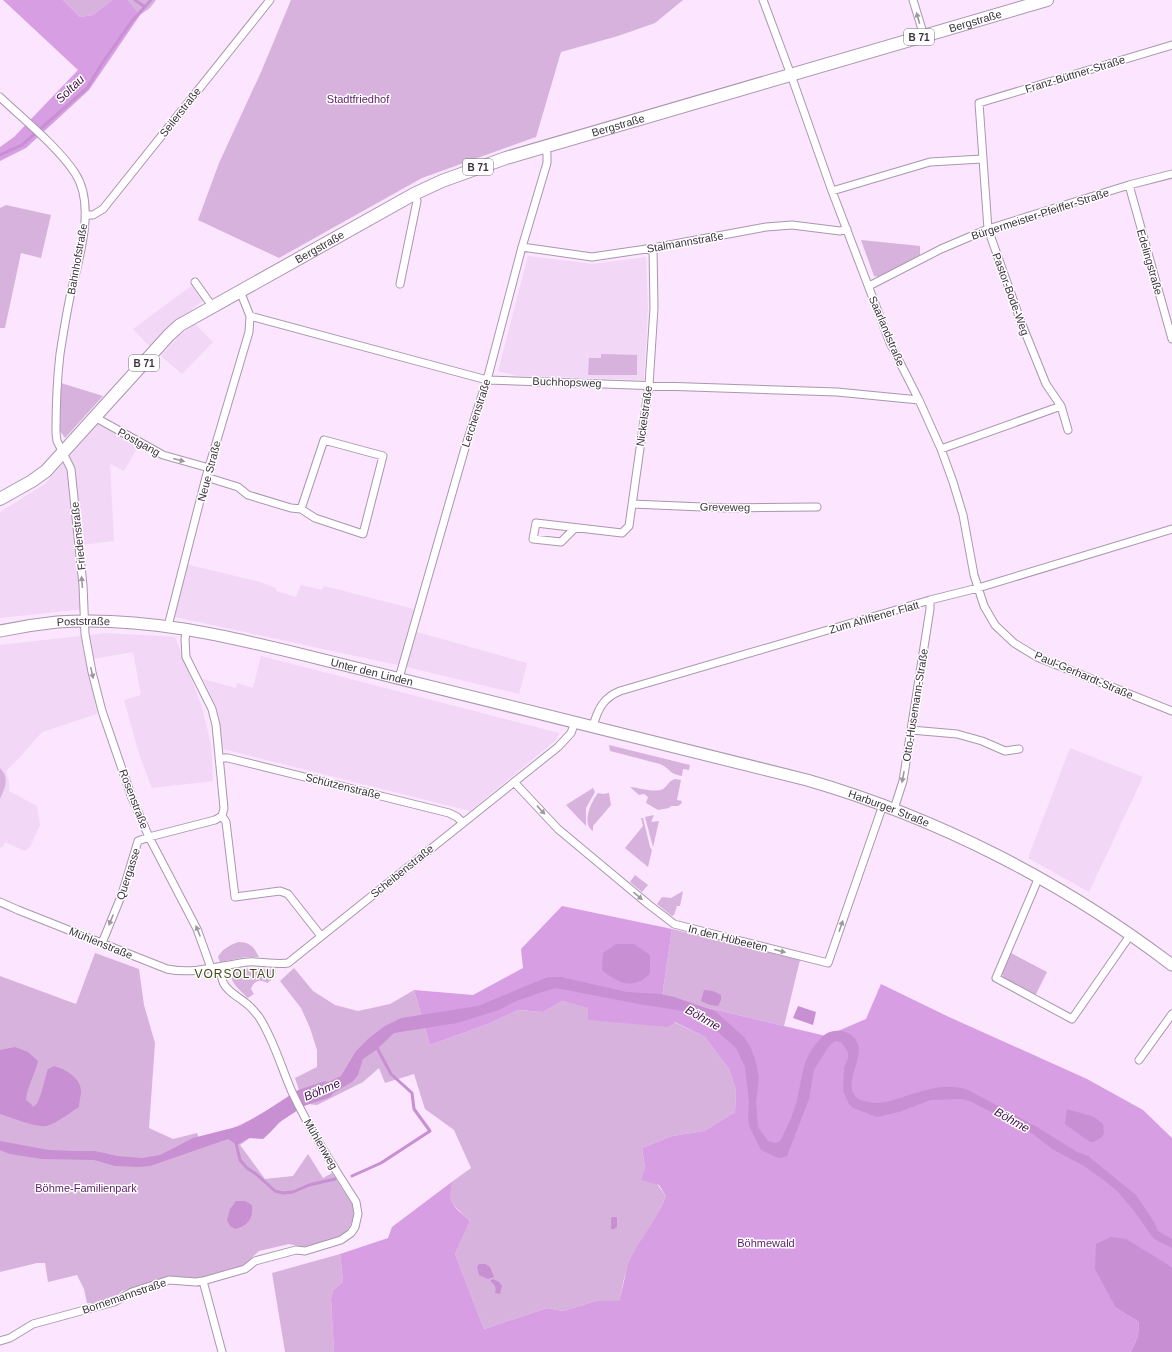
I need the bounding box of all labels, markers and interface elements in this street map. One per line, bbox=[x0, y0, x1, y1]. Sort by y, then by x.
street label: Bergstraße bbox=[947, 8, 1003, 34]
one-way arrow bbox=[915, 12, 921, 24]
road number: B 71 bbox=[904, 29, 934, 45]
street label: Franz-Büttner-Straße bbox=[1024, 53, 1126, 95]
water label: Soltau bbox=[53, 72, 87, 106]
street label: Seilerstraße bbox=[157, 85, 203, 139]
park label: Stadtfriedhof bbox=[327, 93, 390, 105]
street label: Bergstraße bbox=[590, 112, 646, 139]
road number: B 71 bbox=[463, 159, 493, 175]
street label: Bürgermeister-Pfeiffer-Straße bbox=[970, 186, 1110, 242]
street label: Bahnhofstraße bbox=[65, 222, 89, 296]
street label: Bergstraße bbox=[293, 228, 346, 265]
street label: Edelingstraße bbox=[1135, 228, 1165, 296]
street label: Stalmannstraße bbox=[646, 229, 724, 255]
street label: Pastor-Bode-Weg bbox=[990, 251, 1032, 337]
street label: Saarlandstraße bbox=[867, 294, 907, 368]
road number: B 71 bbox=[129, 355, 159, 371]
street label: Buchhopsweg bbox=[532, 375, 602, 389]
street label: Lerchenstraße bbox=[459, 377, 493, 449]
street label: Nickelstraße bbox=[634, 385, 654, 447]
street label: Postgang bbox=[116, 425, 162, 459]
street label: Neue Straße bbox=[195, 439, 223, 503]
one-way arrow bbox=[173, 457, 185, 463]
street label: Friedenstraße bbox=[68, 501, 88, 571]
street label: Greveweg bbox=[700, 501, 750, 513]
one-way arrow bbox=[79, 576, 86, 588]
street label: Zum Ahlftener Flatt bbox=[828, 598, 920, 636]
street label: Poststraße bbox=[56, 615, 110, 628]
street label: Otto-Husemann-Straße bbox=[900, 648, 930, 762]
street label: Paul-Gerhardt-Straße bbox=[1033, 649, 1135, 701]
street label: Unter den Linden bbox=[329, 656, 414, 688]
one-way arrow bbox=[90, 667, 96, 679]
street label: Rosenstraße bbox=[117, 767, 151, 831]
street label: Schützenstraße bbox=[304, 771, 382, 801]
one-way arrow bbox=[900, 771, 906, 783]
street label: Harburger Straße bbox=[847, 787, 931, 829]
one-way arrow bbox=[536, 805, 546, 815]
street label: Scheibenstraße bbox=[368, 842, 436, 900]
street label: Quergasse bbox=[114, 847, 142, 901]
one-way arrow bbox=[633, 892, 644, 901]
one-way arrow bbox=[108, 914, 115, 926]
one-way arrow bbox=[838, 920, 844, 932]
street label: In den Hübeeten bbox=[687, 922, 769, 954]
street label: Mühlenstraße bbox=[68, 925, 134, 961]
one-way arrow bbox=[194, 925, 200, 937]
one-way arrow bbox=[774, 948, 786, 954]
district label: VORSOLTAU bbox=[194, 967, 276, 981]
water label: Böhme bbox=[683, 1003, 723, 1033]
water label: Böhme bbox=[302, 1076, 343, 1104]
water label: Böhme bbox=[992, 1105, 1032, 1135]
street label: Mühlenweg bbox=[302, 1117, 340, 1171]
park label: Böhme-Familienpark bbox=[35, 1182, 137, 1194]
park label: Böhmewald bbox=[737, 1237, 795, 1249]
street label: Bornemannstraße bbox=[80, 1276, 168, 1316]

